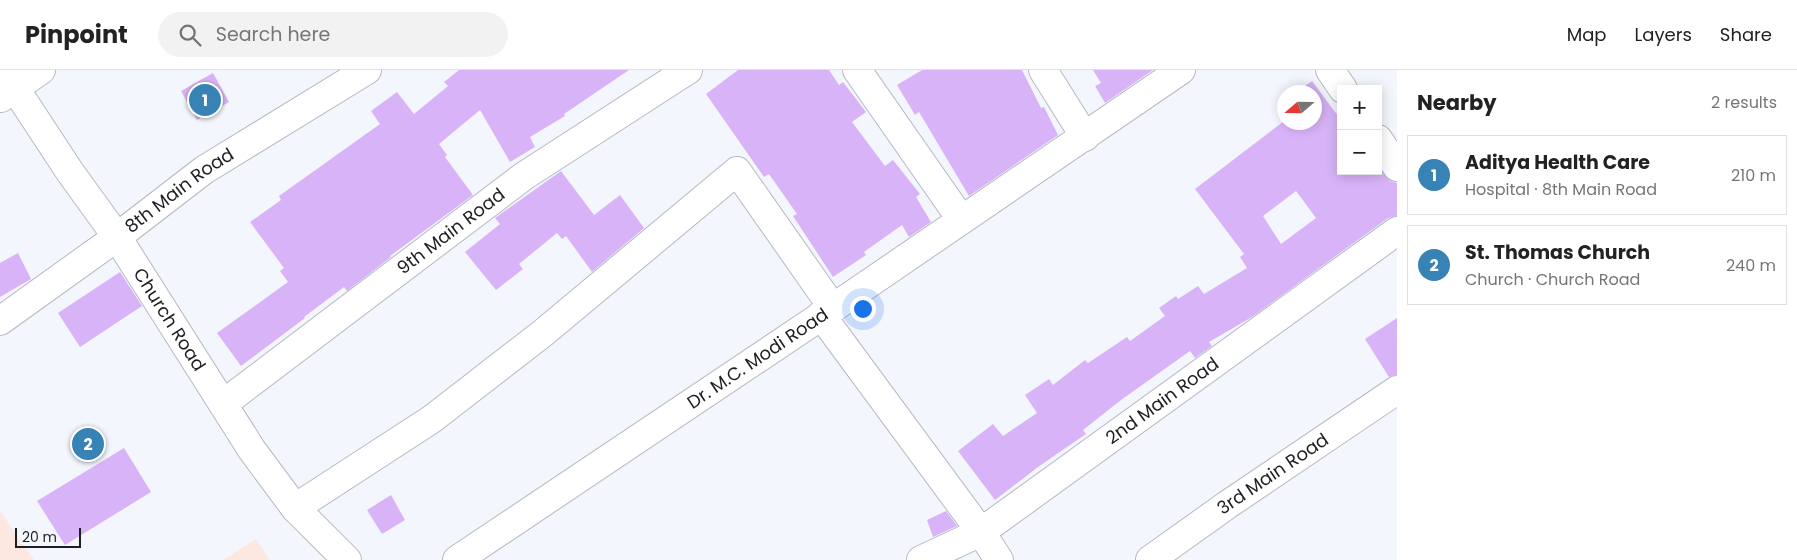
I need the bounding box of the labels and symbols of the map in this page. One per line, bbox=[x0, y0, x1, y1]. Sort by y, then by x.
pin: 1 bbox=[189, 81, 221, 119]
north arrow bbox=[1277, 85, 1322, 130]
street label: 8th Main Road bbox=[120, 142, 238, 238]
street label: 9th Main Road bbox=[392, 182, 510, 280]
street label: Church Road bbox=[128, 263, 212, 376]
your location bbox=[850, 296, 876, 322]
street label: Dr. M.C. Modi Road bbox=[682, 302, 833, 414]
street label: 2nd Main Road bbox=[1100, 351, 1224, 450]
pin: 2 bbox=[72, 425, 104, 463]
street label: 3rd Main Road bbox=[1212, 427, 1333, 520]
scale bar bbox=[15, 525, 81, 548]

